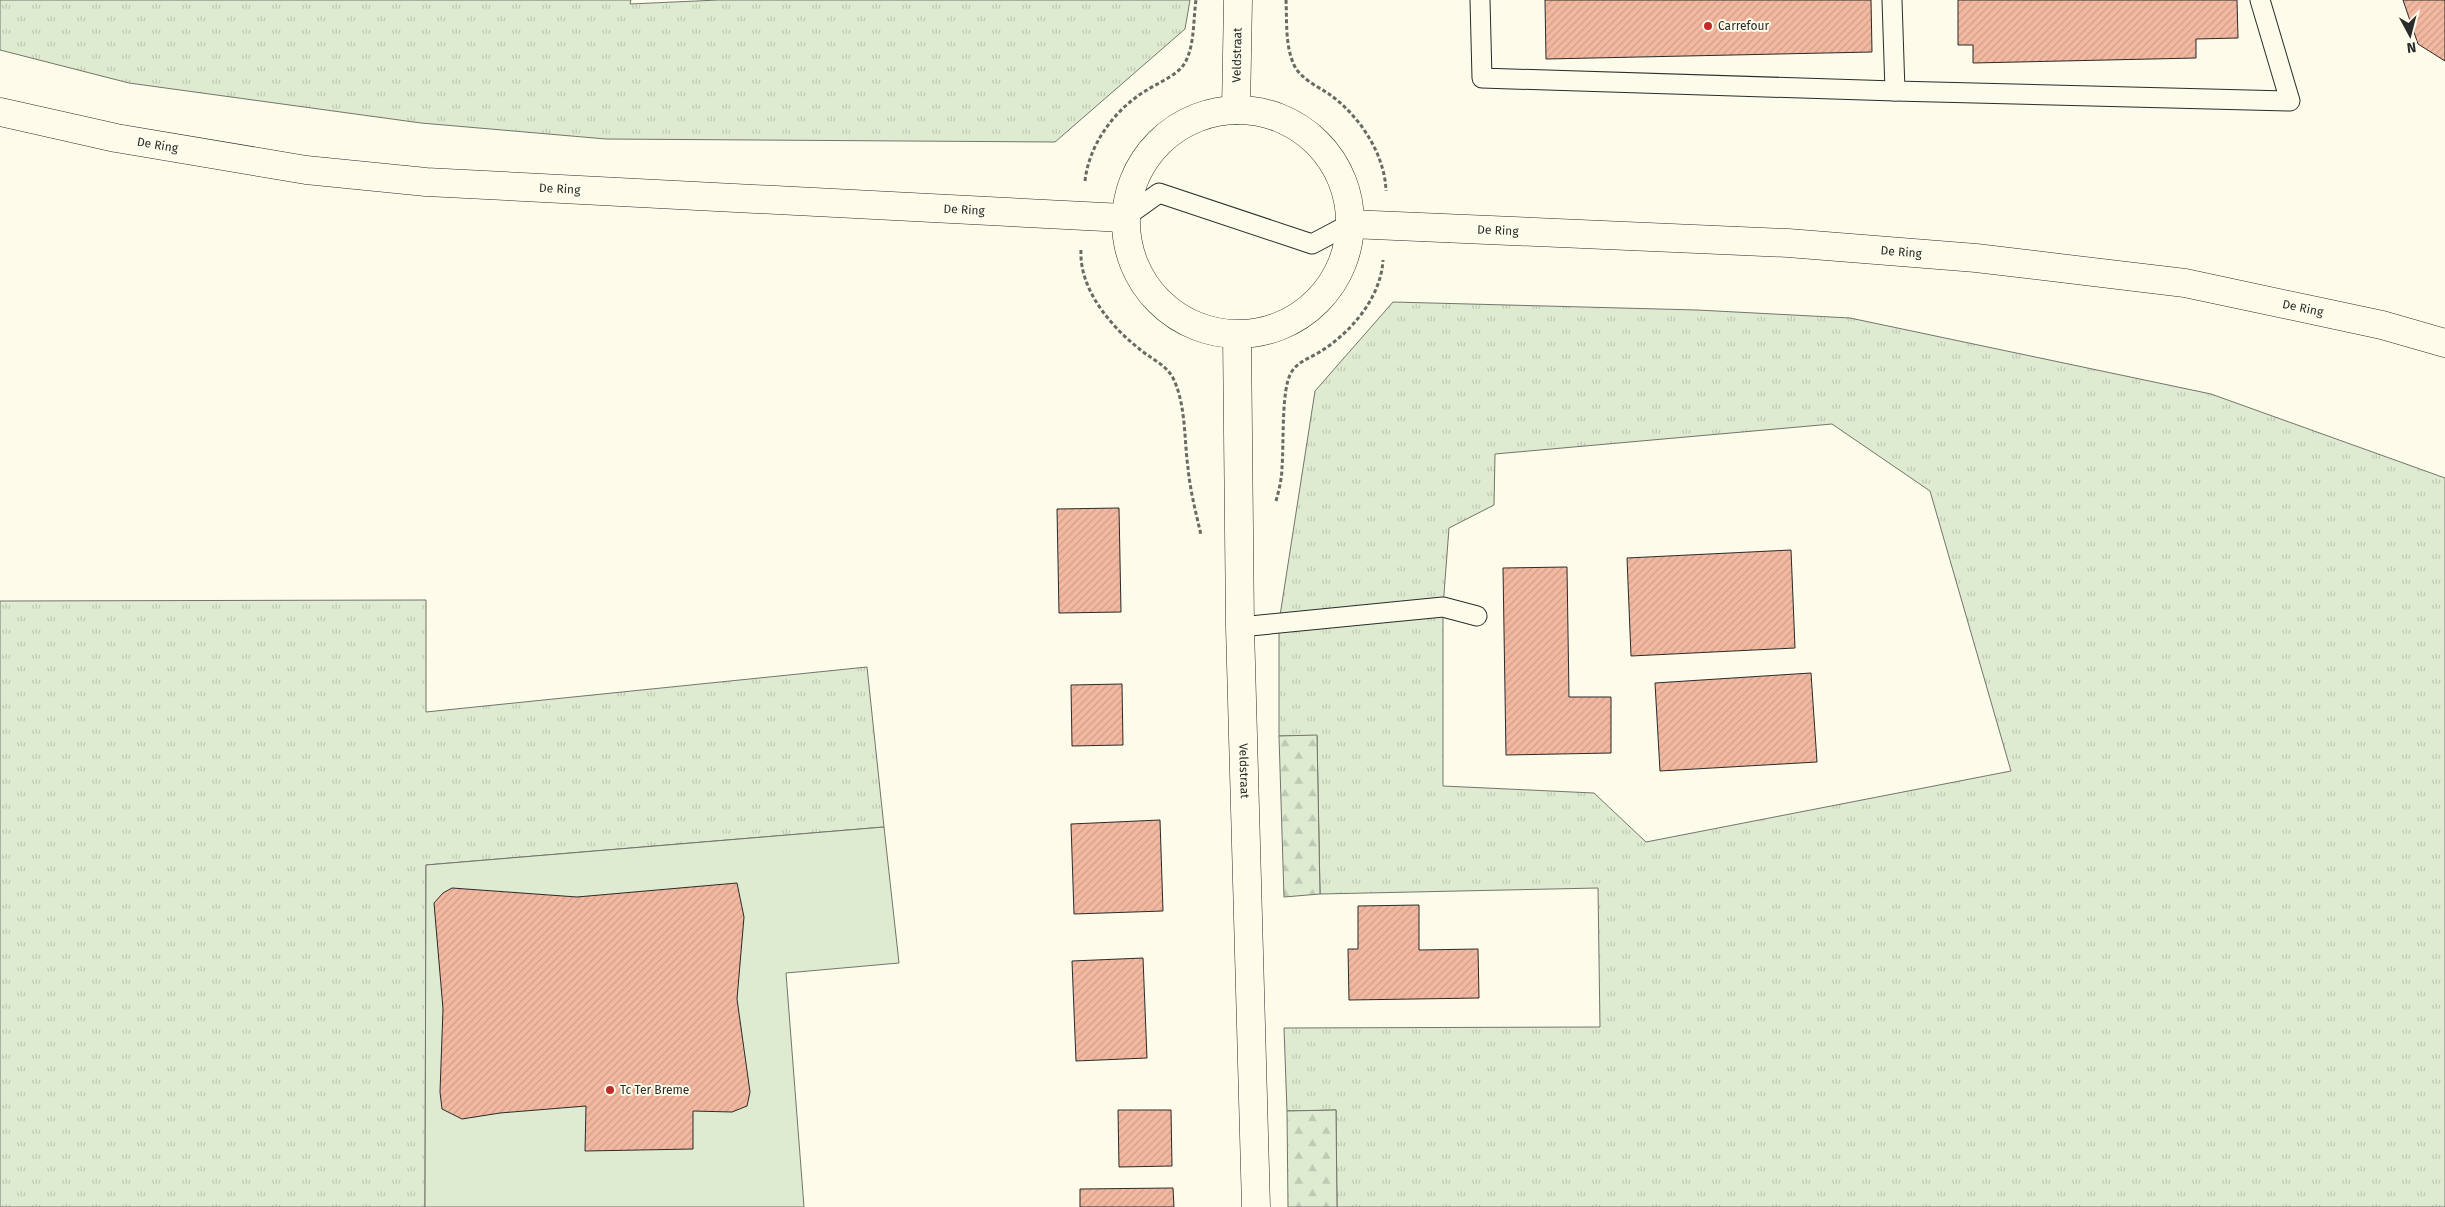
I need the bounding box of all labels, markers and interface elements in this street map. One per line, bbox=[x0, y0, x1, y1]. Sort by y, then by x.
north arrow bbox=[2385, 10, 2435, 60]
place label: Carrefour bbox=[1718, 19, 1769, 33]
marker: Carrefour bbox=[1702, 20, 1714, 32]
street label: Veldstraat bbox=[1230, 27, 1245, 83]
text: N bbox=[2406, 38, 2417, 56]
street label: De Ring bbox=[136, 135, 180, 155]
street label: De Ring bbox=[539, 181, 581, 197]
street label: De Ring bbox=[943, 202, 986, 218]
street label: De Ring bbox=[1477, 223, 1520, 238]
street label: De Ring bbox=[1880, 243, 1923, 261]
street label: De Ring bbox=[2281, 297, 2325, 319]
street label: Veldstraat bbox=[1236, 743, 1252, 799]
place label: Tc Ter Breme bbox=[620, 1083, 689, 1097]
marker: Tc Ter Breme bbox=[604, 1084, 616, 1096]

